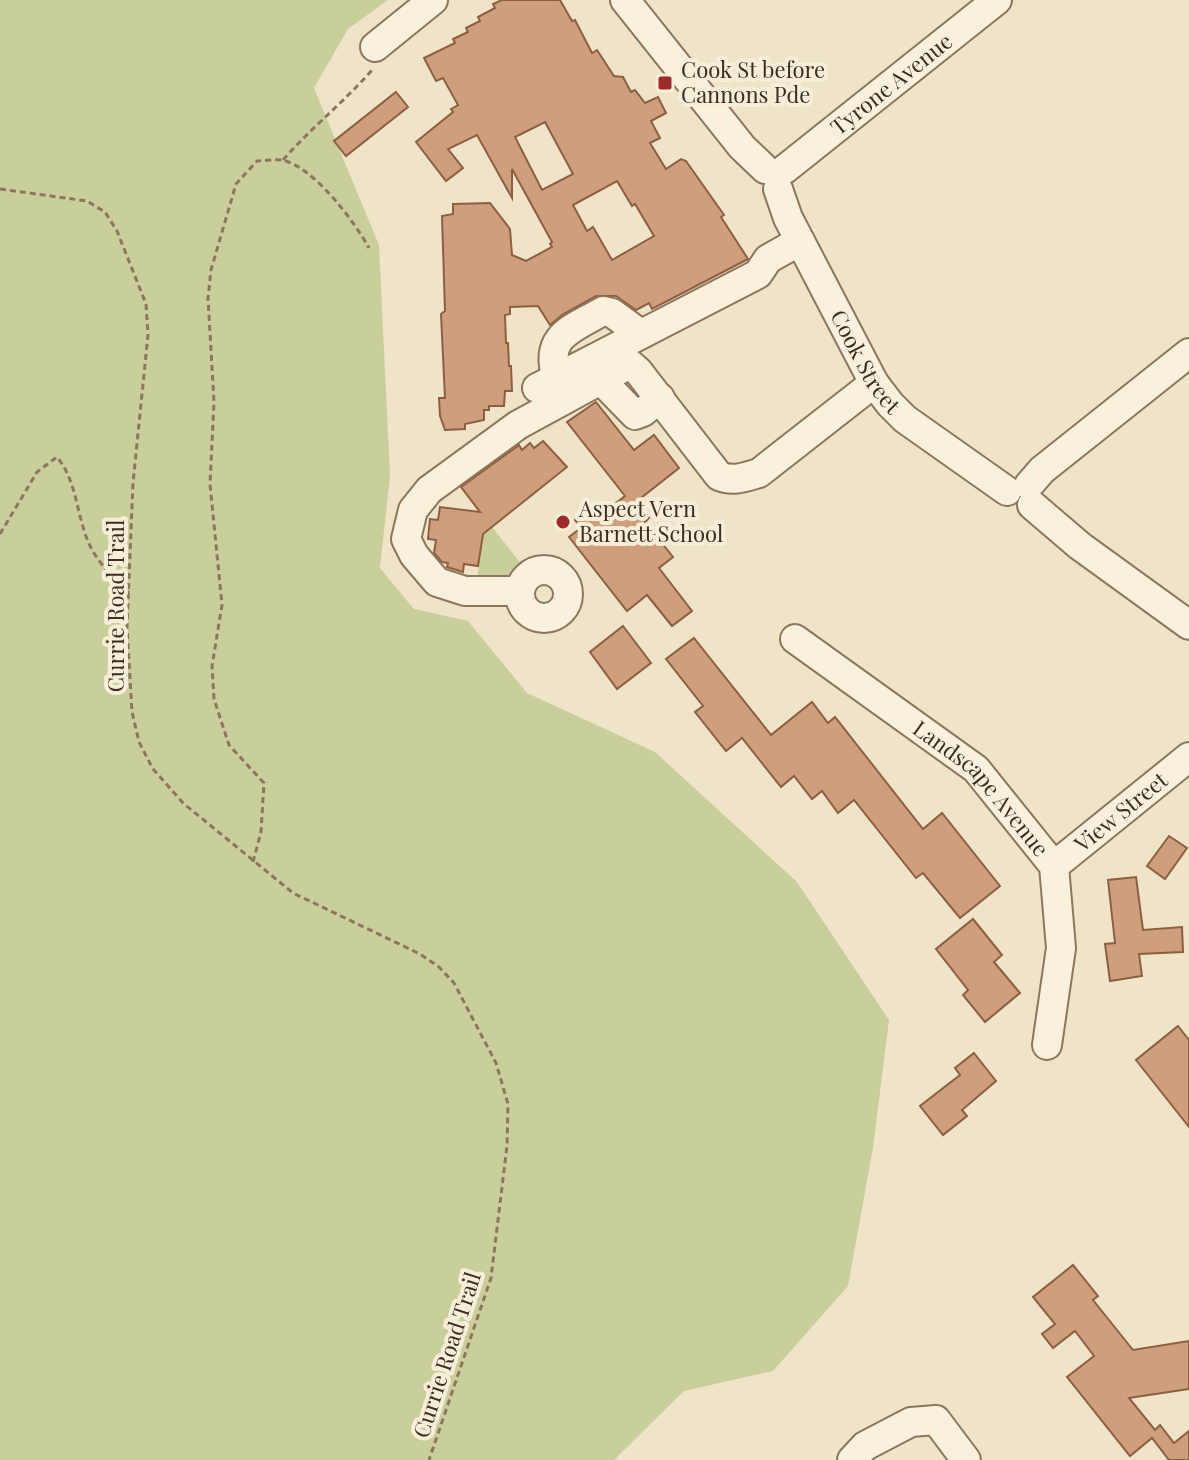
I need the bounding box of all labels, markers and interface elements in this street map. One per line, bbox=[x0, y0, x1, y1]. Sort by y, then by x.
street label: Tyrone Avenue bbox=[824, 26, 958, 141]
place label: Cook St before Cannons Pde bbox=[681, 54, 825, 109]
marker: Cook St before Cannons Pde bbox=[656, 74, 674, 92]
street label: Cook Street bbox=[824, 304, 908, 421]
place label: Aspect Vern Barnett School bbox=[578, 493, 723, 548]
marker: Aspect Vern Barnett School bbox=[554, 513, 572, 531]
street label: Currie Road Trail bbox=[100, 520, 130, 692]
street label: Landscape Avenue bbox=[908, 713, 1056, 862]
street label: View Street bbox=[1067, 764, 1174, 859]
street label: Currie Road Trail bbox=[405, 1268, 487, 1441]

